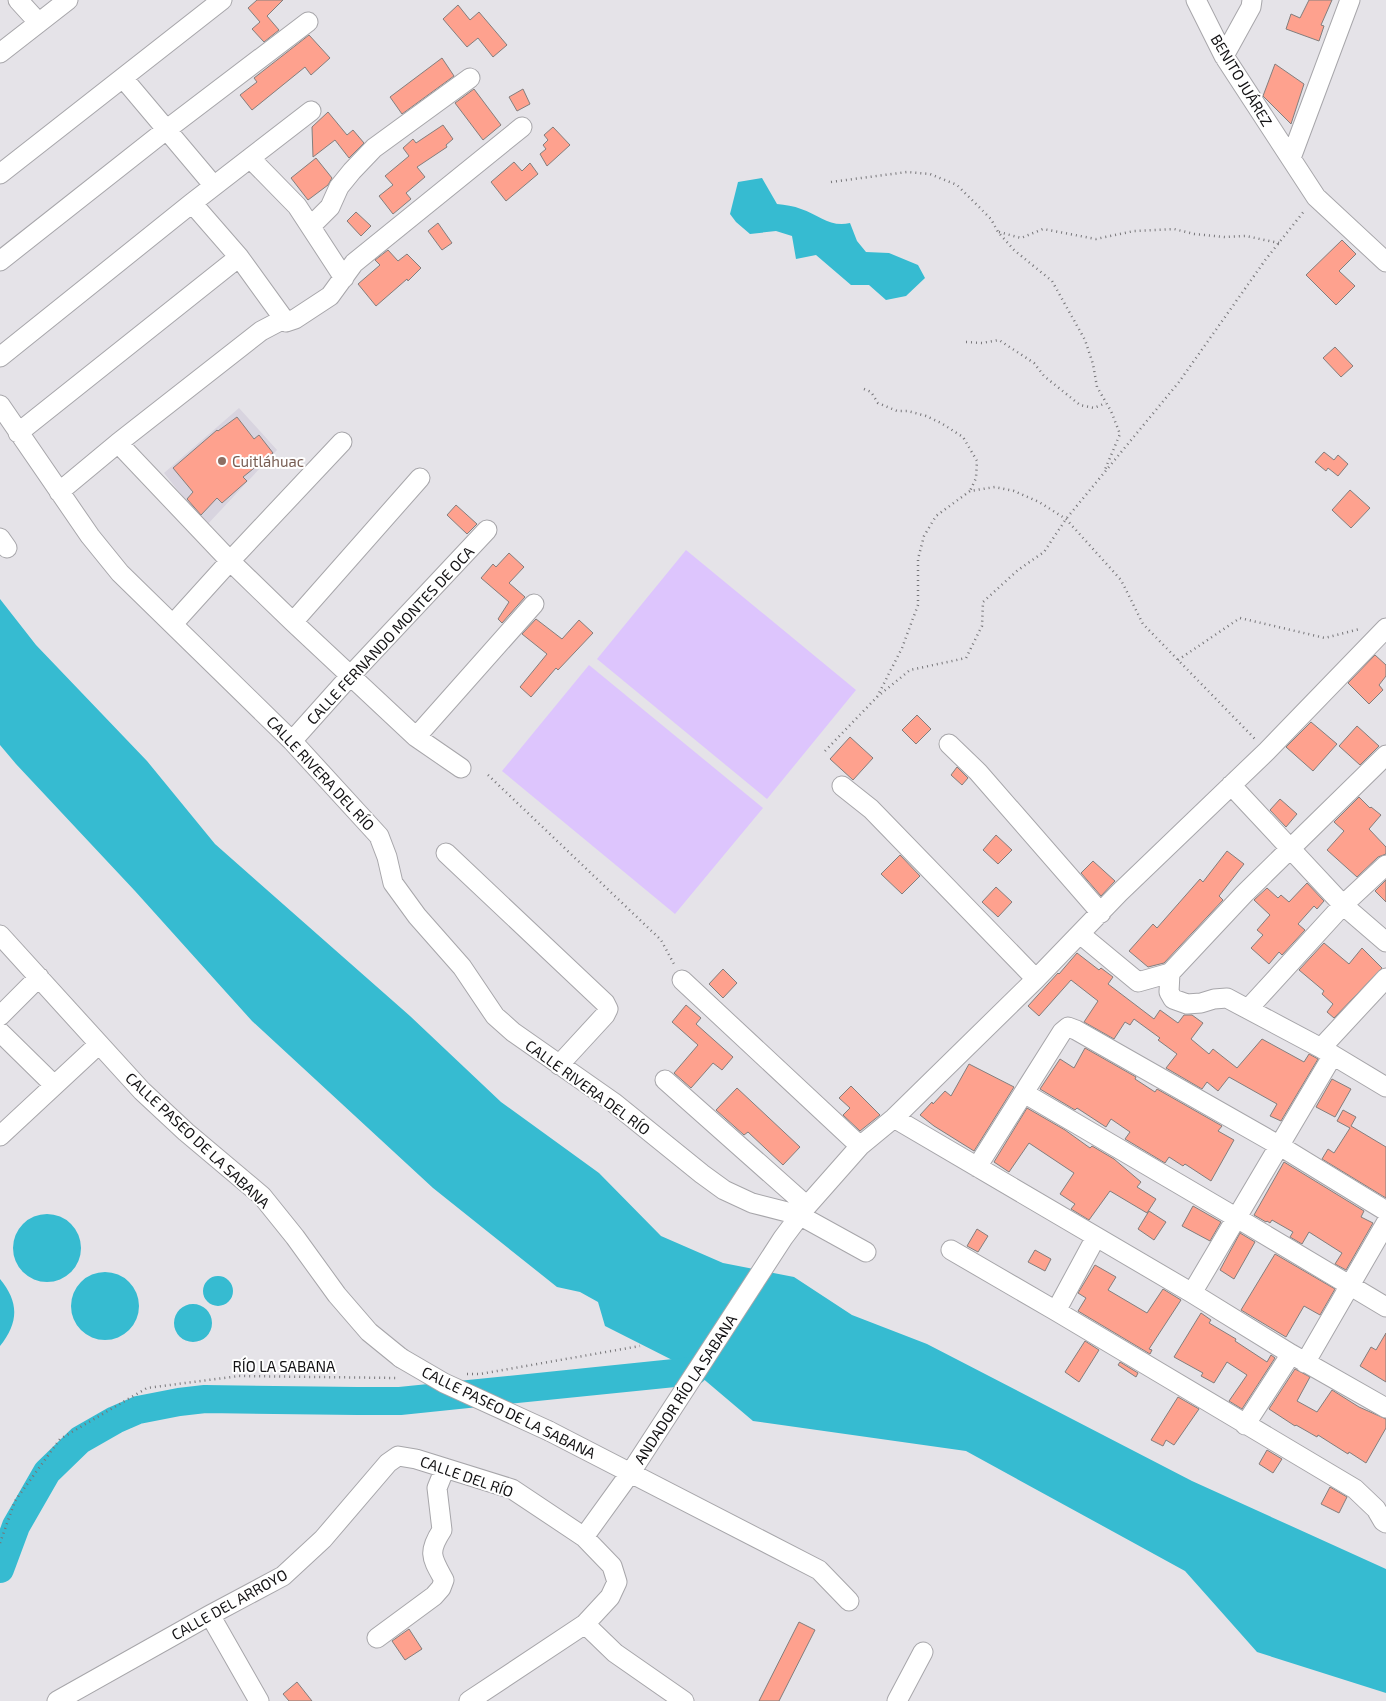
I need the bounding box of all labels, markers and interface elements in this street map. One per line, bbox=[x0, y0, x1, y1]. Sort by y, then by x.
street label: BENITO JUÁREZ bbox=[1207, 31, 1277, 129]
place label: Cuitláhuac bbox=[232, 452, 304, 470]
marker: Cuitláhuac bbox=[216, 455, 228, 467]
street label: CALLE FERNANDO MONTES DE OCA bbox=[303, 542, 478, 728]
street label: CALLE RIVERA DEL RÍO bbox=[263, 712, 379, 834]
street label: CALLE RIVERA DEL RÍO bbox=[522, 1036, 654, 1138]
street label: CALLE PASEO DE LA SABANA bbox=[122, 1068, 274, 1212]
street label: ANDADOR RÍO LA SABANA bbox=[630, 1310, 740, 1467]
street label: RÍO LA SABANA bbox=[233, 1357, 336, 1375]
street label: CALLE PASEO DE LA SABANA bbox=[419, 1362, 599, 1462]
street label: CALLE DEL RÍO bbox=[418, 1452, 516, 1500]
street label: CALLE DEL ARROYO bbox=[168, 1565, 290, 1643]

